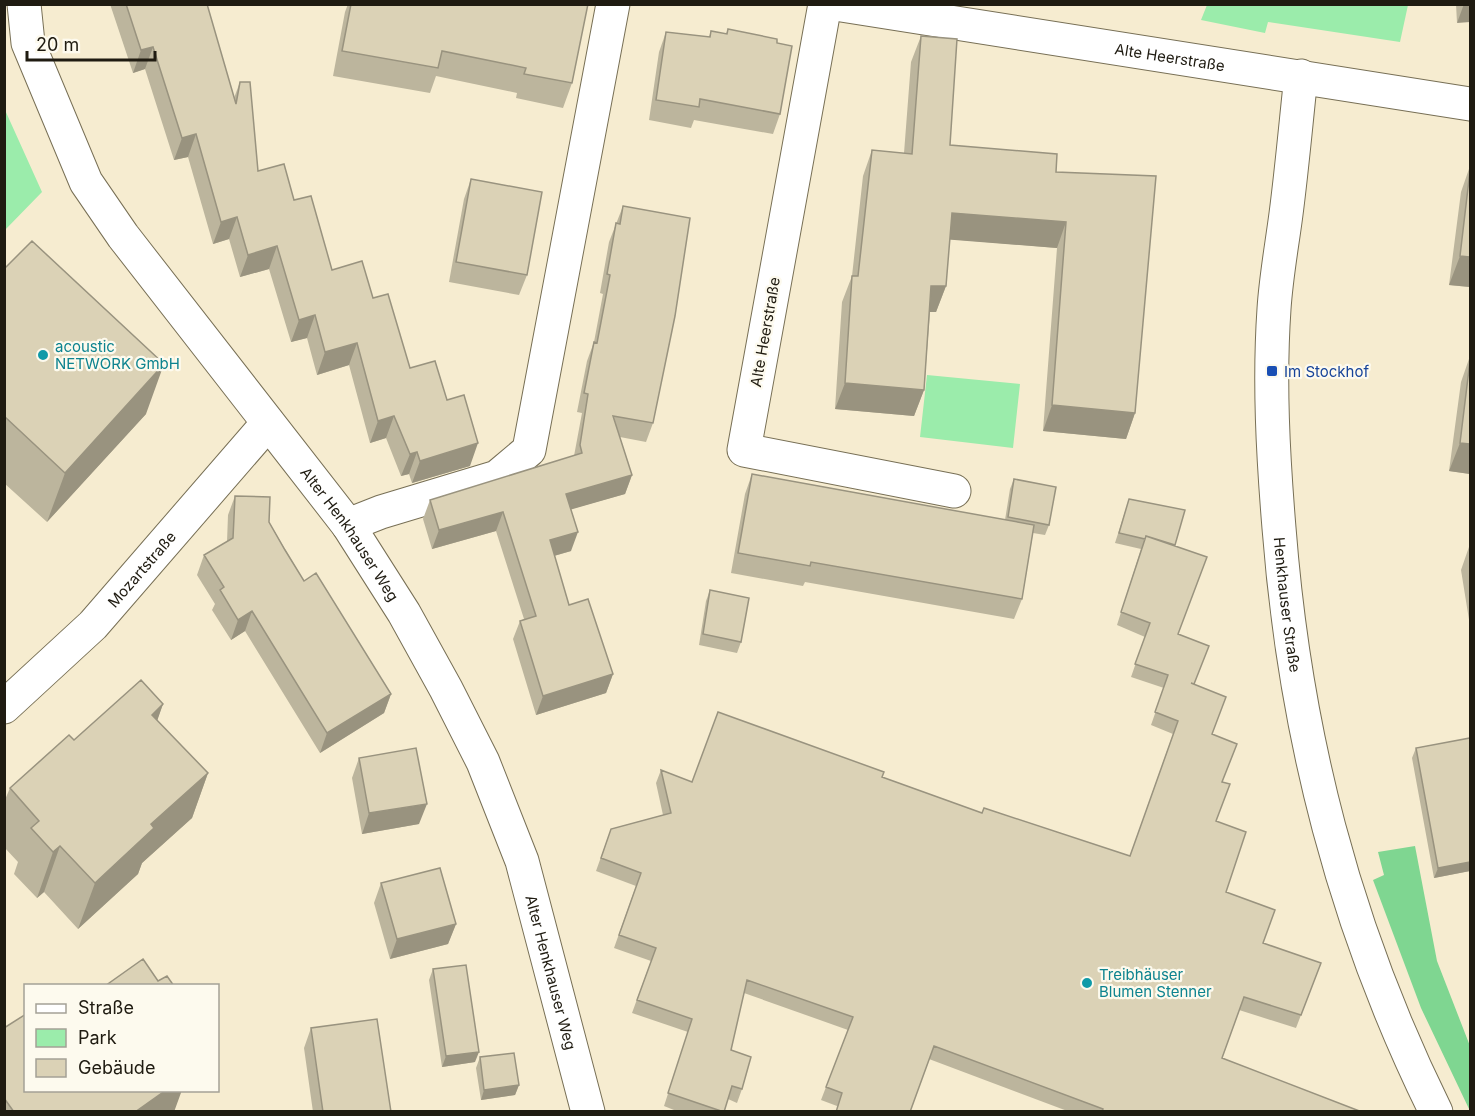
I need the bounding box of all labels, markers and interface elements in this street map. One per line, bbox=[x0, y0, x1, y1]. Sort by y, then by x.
scale bar bbox=[27, 24, 154, 62]
text: 20 m bbox=[36, 34, 79, 55]
street label: Alte Heerstraße bbox=[1113, 39, 1226, 75]
street label: Alte Heerstraße bbox=[746, 276, 784, 388]
place label: acoustic NETWORK GmbH bbox=[55, 337, 180, 373]
marker: acoustic NETWORK GmbH bbox=[36, 348, 50, 362]
place label: Im Stockhof bbox=[1284, 362, 1369, 381]
marker: Im Stockhof bbox=[1265, 364, 1279, 378]
street label: Alter Henkhauser Weg bbox=[297, 463, 403, 604]
street label: Mozartstraße bbox=[103, 527, 180, 611]
street label: Henkhauser Straße bbox=[1270, 536, 1305, 674]
street label: Alter Henkhauser Weg bbox=[522, 893, 581, 1052]
place label: Treibhäuser Blumen Stenner bbox=[1099, 965, 1212, 1001]
marker: Treibhäuser Blumen Stenner bbox=[1080, 976, 1094, 990]
legend bbox=[24, 984, 219, 1092]
text: Straße bbox=[78, 997, 134, 1018]
text: Park bbox=[78, 1027, 117, 1048]
text: Gebäude bbox=[78, 1057, 155, 1078]

